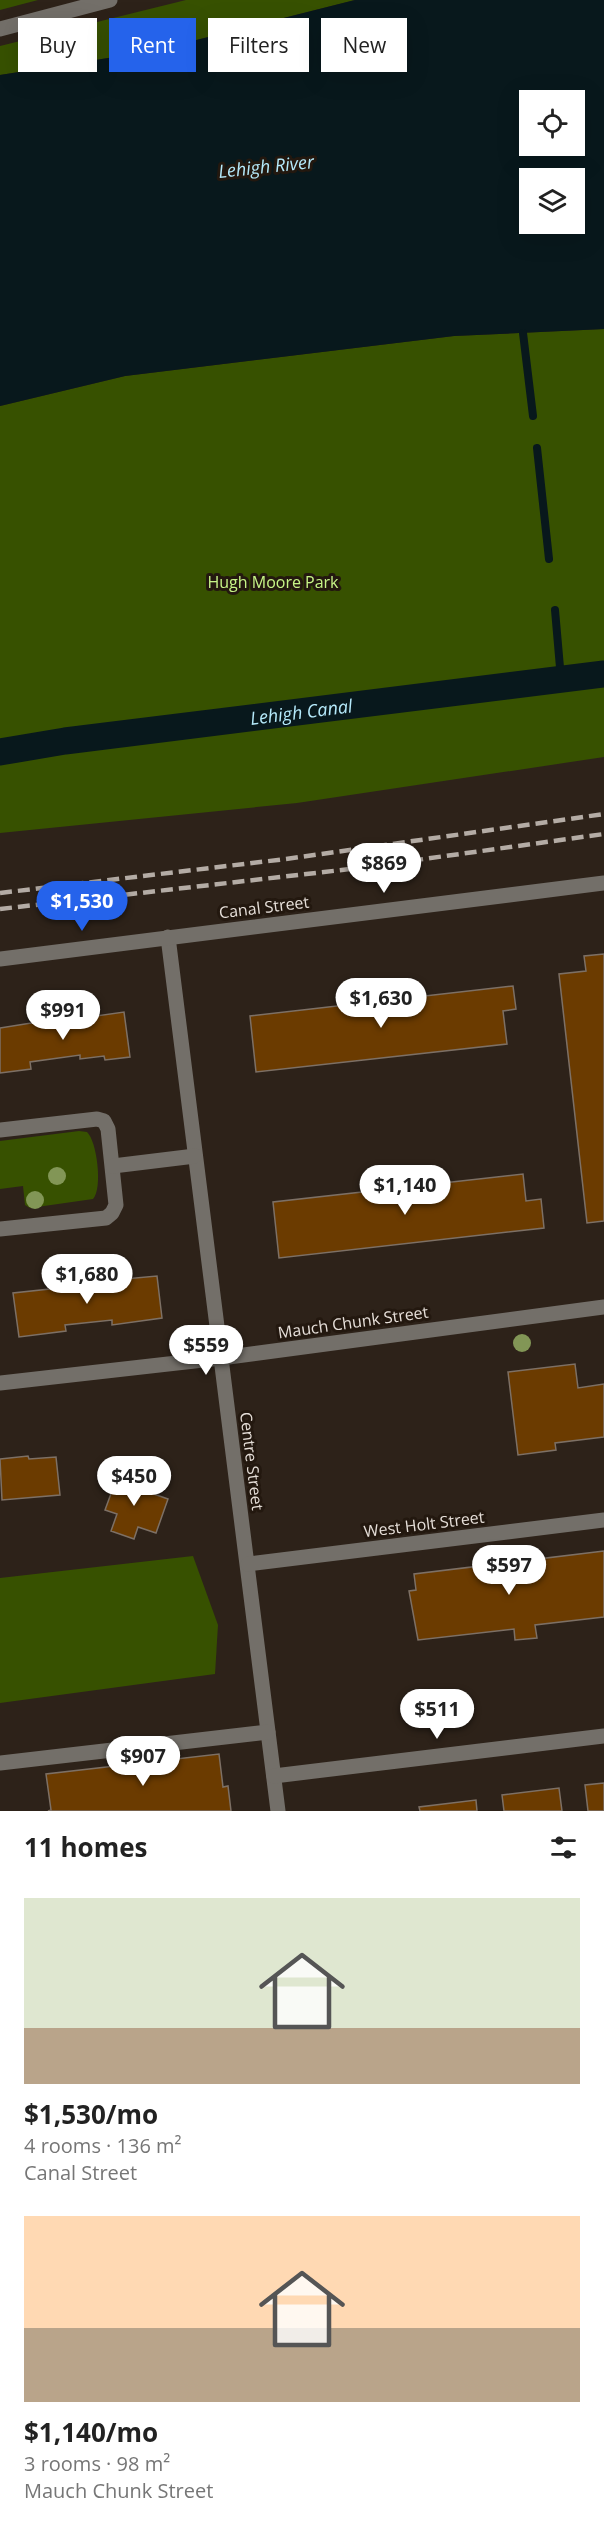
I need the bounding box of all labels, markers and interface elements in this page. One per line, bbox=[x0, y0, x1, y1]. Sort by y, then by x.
chip: Buy bbox=[18, 18, 97, 72]
chip: Rent bbox=[109, 18, 196, 72]
chip: Filters bbox=[208, 18, 309, 72]
chip: New bbox=[321, 18, 407, 72]
map controls bbox=[519, 90, 585, 234]
button: locate bbox=[519, 90, 585, 156]
water label: Lehigh River bbox=[217, 149, 316, 183]
button: layers bbox=[519, 168, 585, 234]
park label: Hugh Moore Park bbox=[207, 571, 339, 593]
water label: Lehigh Canal bbox=[249, 693, 354, 730]
pin: $869 bbox=[348, 843, 420, 894]
text: $869 bbox=[361, 849, 407, 876]
pin: $1,530 bbox=[33, 881, 131, 932]
text: $1,530 bbox=[51, 887, 113, 914]
street label: Canal Street bbox=[218, 891, 311, 923]
pin: $1,630 bbox=[332, 978, 430, 1029]
text: $1,630 bbox=[350, 984, 412, 1011]
pin: $991 bbox=[27, 990, 99, 1041]
text: $991 bbox=[40, 996, 86, 1023]
pin: $1,140 bbox=[356, 1165, 454, 1216]
text: $1,140 bbox=[374, 1171, 436, 1198]
pin: $1,680 bbox=[38, 1254, 136, 1305]
text: $1,680 bbox=[56, 1260, 118, 1287]
street label: Mauch Chunk Street bbox=[276, 1301, 430, 1343]
pin: $559 bbox=[170, 1325, 242, 1376]
text: $559 bbox=[183, 1331, 229, 1358]
street label: Centre Street bbox=[235, 1411, 269, 1512]
pin: $450 bbox=[98, 1456, 170, 1507]
text: $450 bbox=[111, 1462, 157, 1489]
street label: West Holt Street bbox=[362, 1506, 486, 1542]
pin: $597 bbox=[473, 1545, 545, 1596]
text: $597 bbox=[486, 1551, 532, 1578]
pin: $511 bbox=[401, 1689, 473, 1740]
text: $511 bbox=[414, 1695, 460, 1722]
pin: $907 bbox=[107, 1736, 179, 1787]
text: $907 bbox=[120, 1742, 166, 1769]
text: 11 homes bbox=[24, 1829, 148, 1865]
icon: filters bbox=[547, 1831, 580, 1864]
icon: home bbox=[248, 1937, 356, 2045]
text: $1,530/mo bbox=[24, 2096, 158, 2132]
text: 4 rooms · 136 m² bbox=[24, 2132, 182, 2159]
text: Canal Street bbox=[24, 2159, 137, 2186]
icon: home bbox=[248, 2255, 356, 2363]
text: $1,140/mo bbox=[24, 2414, 158, 2450]
text: 3 rooms · 98 m² bbox=[24, 2450, 170, 2477]
text: Mauch Chunk Street bbox=[24, 2477, 213, 2504]

